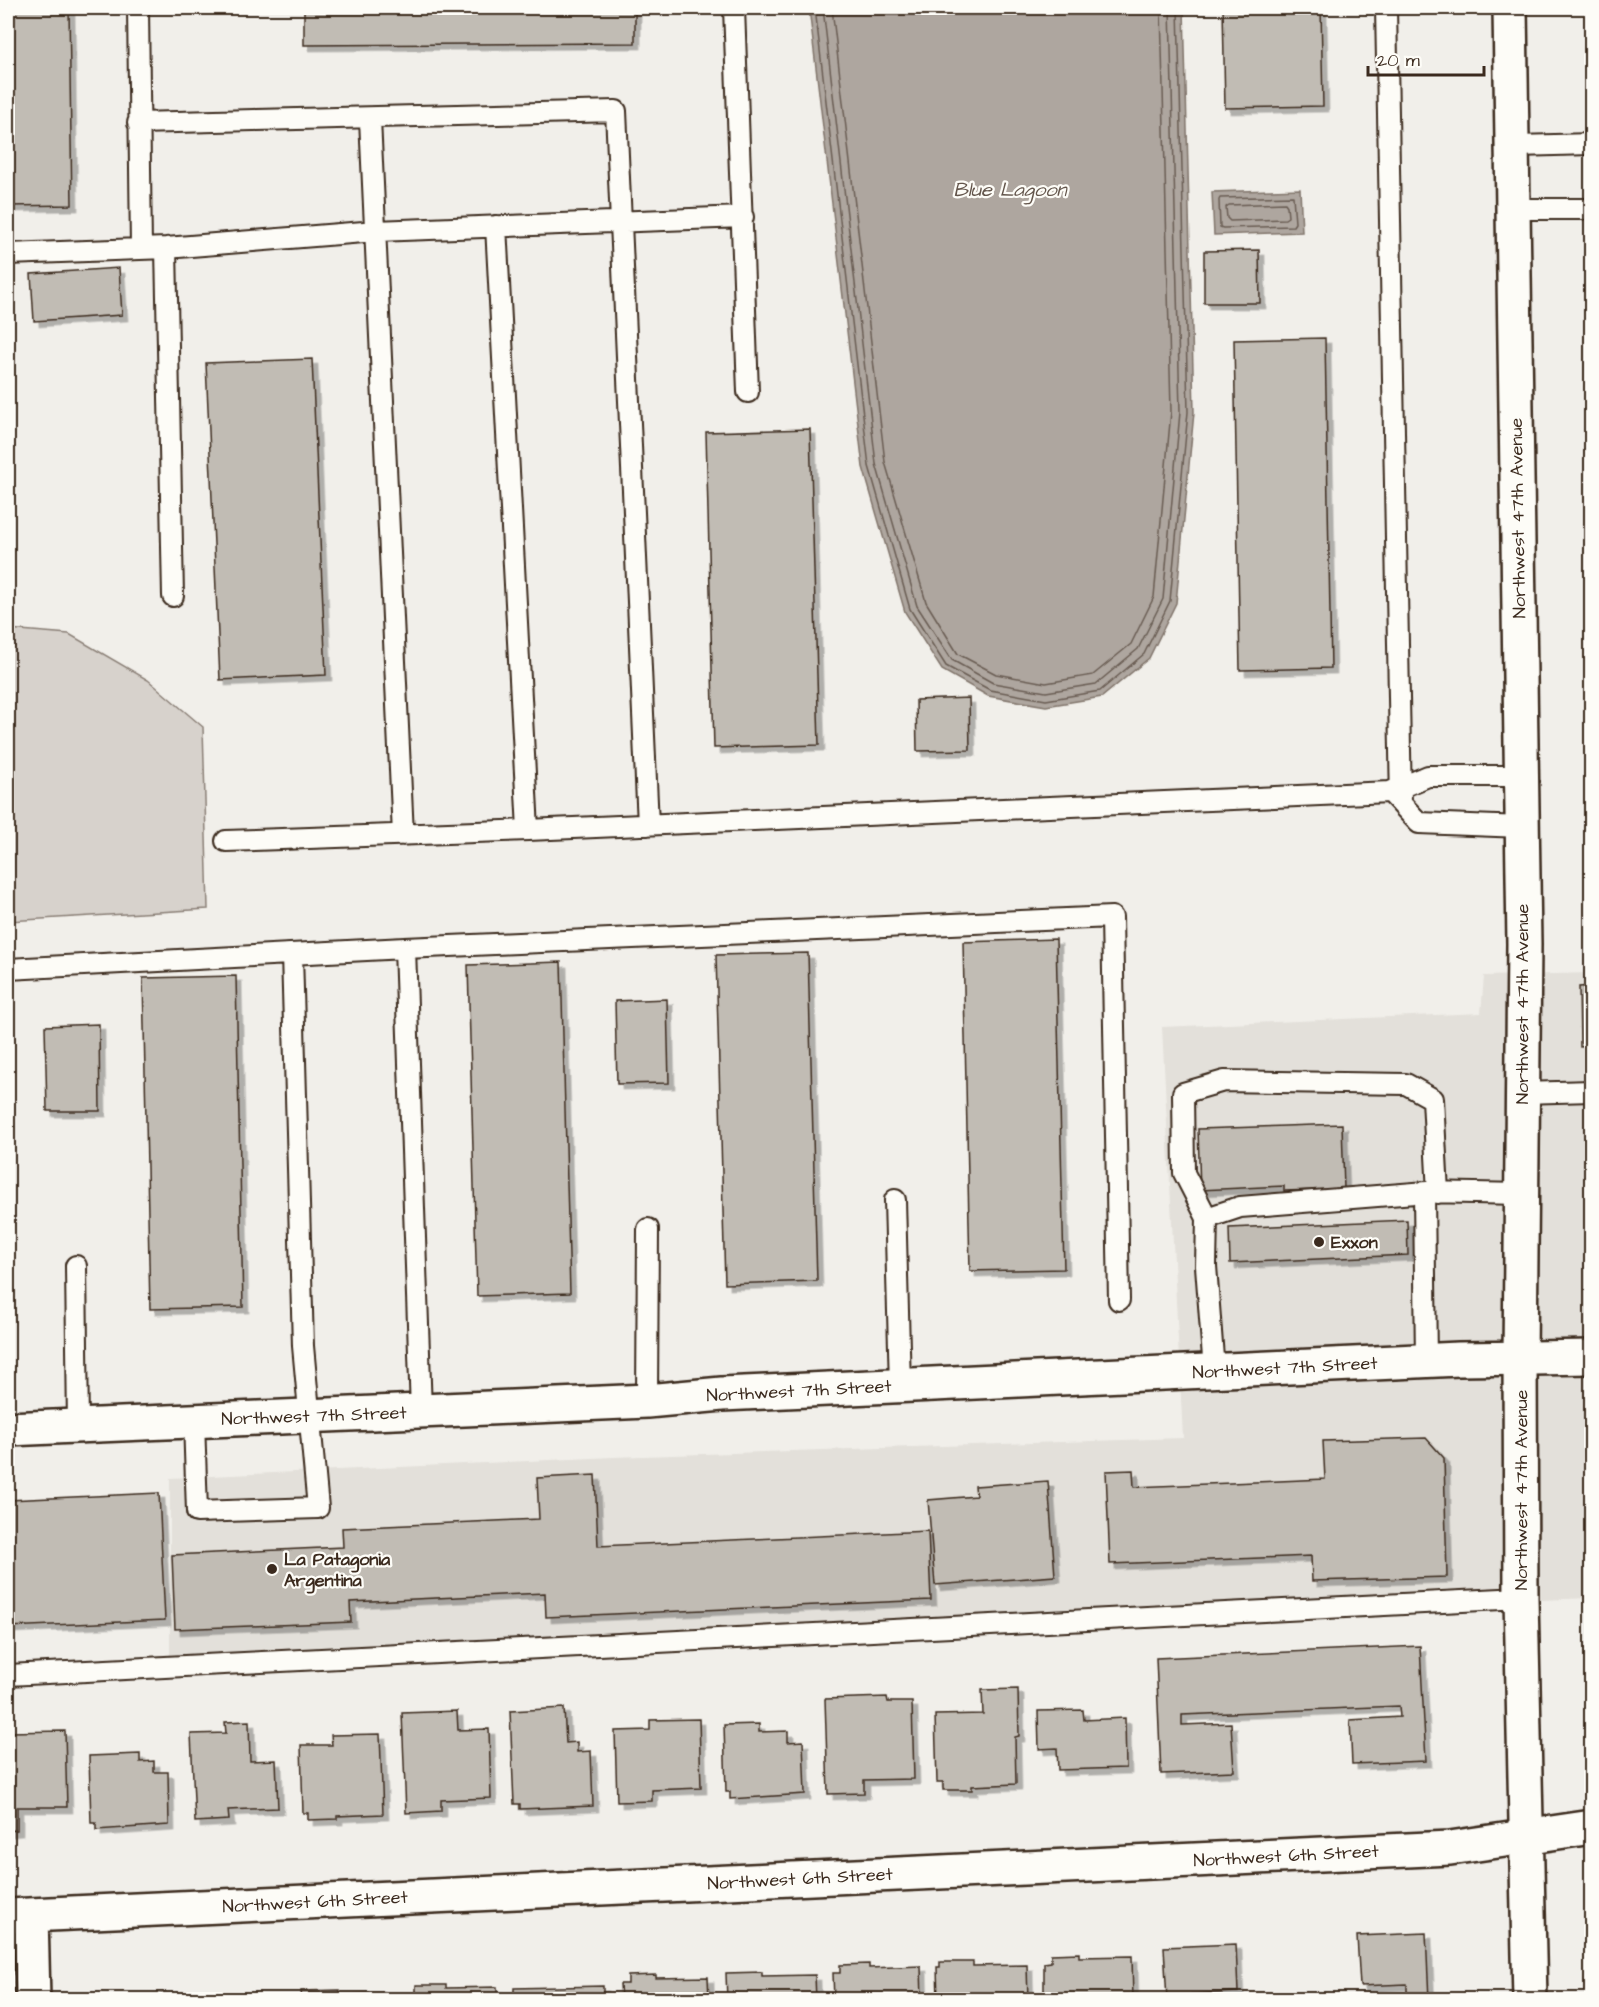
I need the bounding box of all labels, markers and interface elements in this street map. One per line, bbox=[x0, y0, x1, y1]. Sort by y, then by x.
scale bar bbox=[1368, 39, 1484, 77]
text: 20 m bbox=[1377, 48, 1420, 73]
water label: Blue Lagoon bbox=[953, 176, 1069, 205]
street label: Northwest 47th Avenue bbox=[1504, 417, 1532, 618]
street label: Northwest 47th Avenue bbox=[1510, 903, 1535, 1104]
place label: Exxon bbox=[1331, 1230, 1378, 1255]
marker: Exxon bbox=[1312, 1235, 1326, 1249]
street label: Northwest 7th Street bbox=[1192, 1351, 1379, 1385]
street label: Northwest 7th Street bbox=[706, 1374, 893, 1408]
street label: Northwest 47th Avenue bbox=[1509, 1389, 1534, 1590]
street label: Northwest 7th Street bbox=[221, 1400, 408, 1432]
place label: La Patagonia Argentina bbox=[284, 1547, 391, 1594]
marker: La Patagonia Argentina bbox=[265, 1562, 279, 1576]
street label: Northwest 6th Street bbox=[1193, 1839, 1380, 1873]
street label: Northwest 6th Street bbox=[707, 1862, 894, 1896]
street label: Northwest 6th Street bbox=[222, 1885, 409, 1919]

